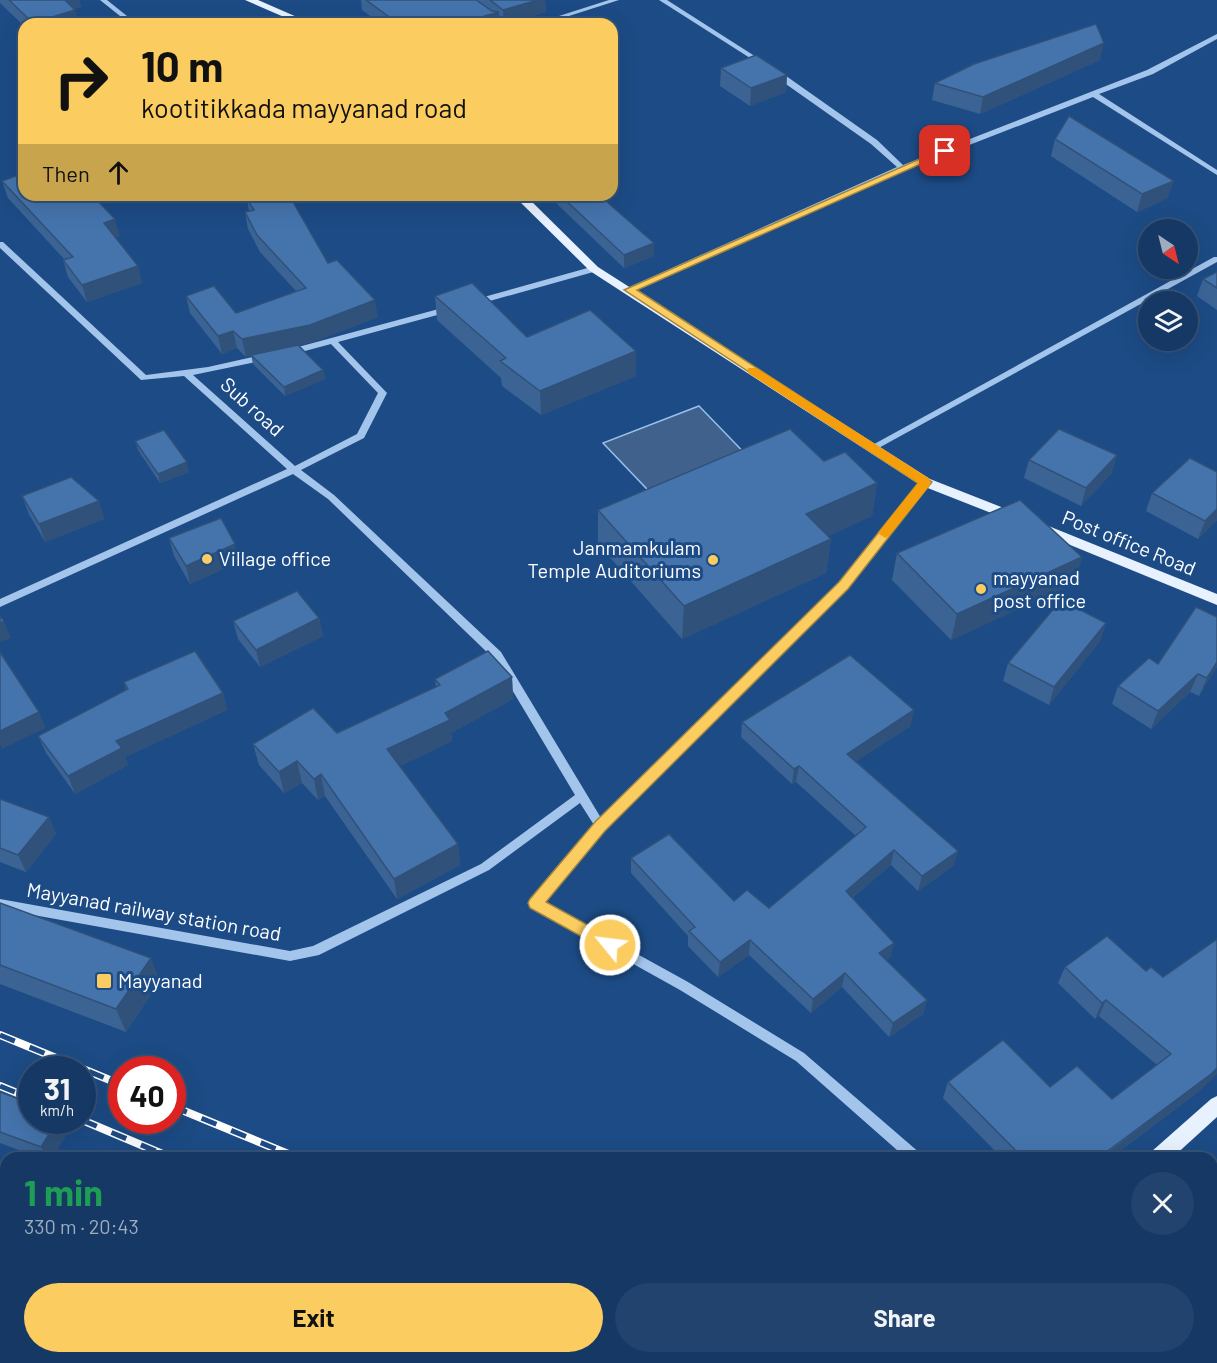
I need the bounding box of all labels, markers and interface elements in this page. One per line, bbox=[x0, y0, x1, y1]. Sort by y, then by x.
text: 10 m bbox=[141, 40, 223, 90]
icon: right bbox=[42, 42, 120, 120]
text: kootitikkada mayyanad road bbox=[141, 91, 467, 123]
pin bbox=[919, 125, 970, 176]
icon: arrive bbox=[928, 134, 961, 167]
icon: ahead bbox=[102, 156, 135, 189]
text: Then bbox=[42, 160, 90, 186]
north arrow bbox=[1138, 219, 1198, 279]
map controls bbox=[1138, 219, 1198, 351]
button: layers bbox=[1138, 291, 1198, 351]
street label: Sub road bbox=[216, 372, 289, 441]
street label: Post office Road bbox=[1059, 504, 1200, 580]
place label: Janmamkulam Temple Auditoriums bbox=[528, 535, 701, 582]
place label: Village office bbox=[219, 546, 331, 570]
marker: Village office bbox=[200, 552, 214, 566]
marker: Janmamkulam Temple Auditoriums bbox=[706, 553, 720, 567]
place label: mayyanad post office bbox=[993, 565, 1086, 612]
marker: mayyanad post office bbox=[974, 582, 988, 596]
street label: Mayyanad railway station road bbox=[25, 877, 283, 945]
position arrow bbox=[578, 913, 642, 977]
place label: Mayyanad bbox=[118, 968, 203, 992]
marker: Mayyanad bbox=[95, 972, 113, 990]
speed limit sign: 40 bbox=[108, 1056, 186, 1134]
text: 31 bbox=[44, 1070, 70, 1106]
text: km/h bbox=[40, 1101, 74, 1119]
text: 1 min bbox=[24, 1170, 103, 1213]
button: close bbox=[1131, 1172, 1194, 1235]
text: 330 m · 20:43 bbox=[24, 1214, 139, 1238]
button: Exit bbox=[24, 1283, 603, 1352]
button: Share bbox=[615, 1283, 1194, 1352]

